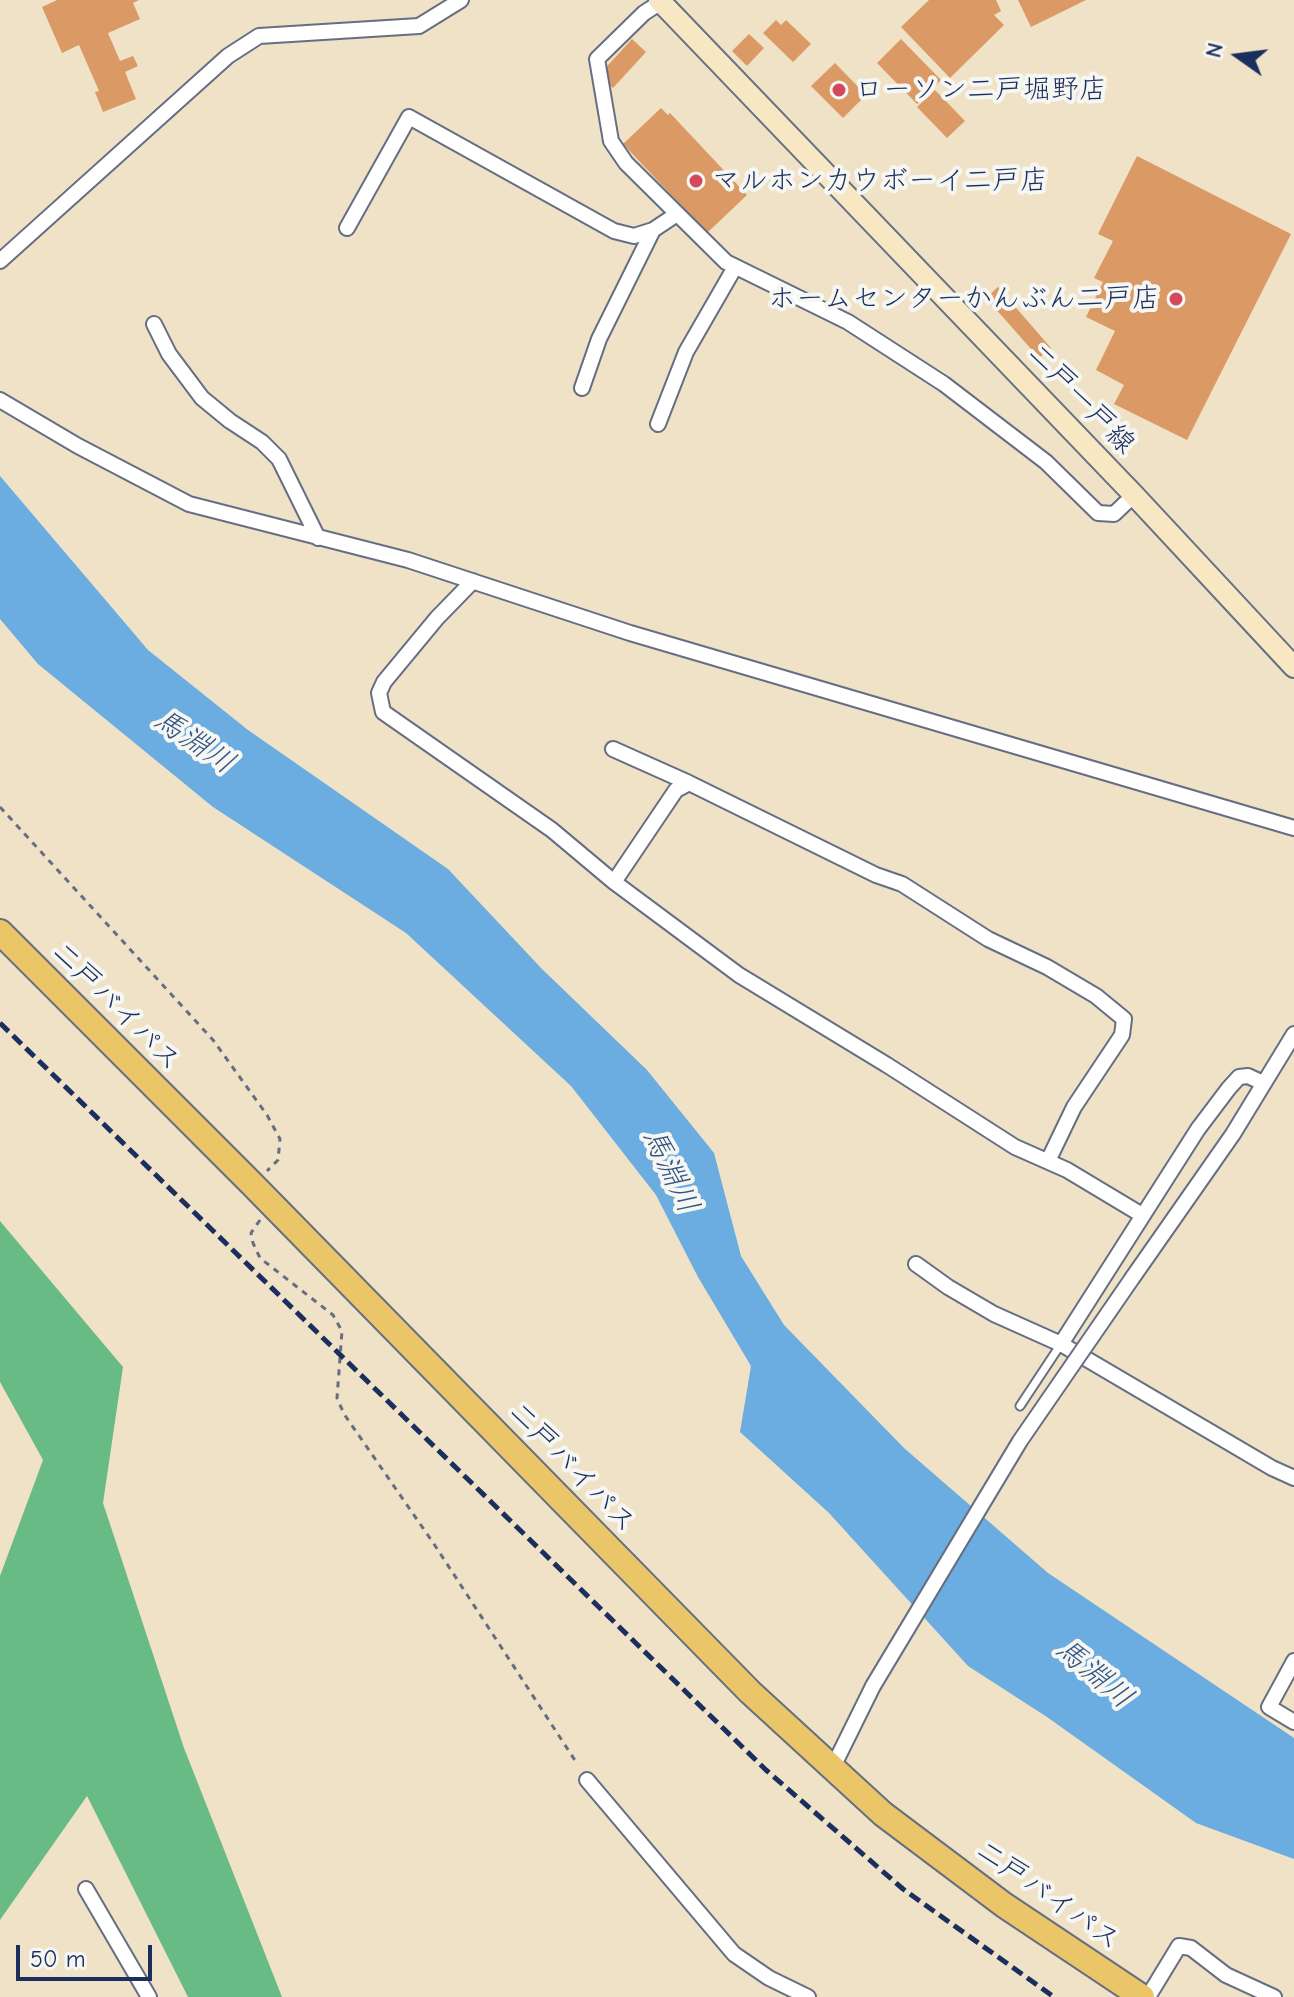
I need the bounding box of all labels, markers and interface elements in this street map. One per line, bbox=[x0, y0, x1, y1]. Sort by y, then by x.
north arrow bbox=[1198, 16, 1278, 96]
text: N bbox=[1200, 40, 1229, 60]
place label: ローソン二戸堀野店 bbox=[855, 73, 1107, 107]
marker: ローソン二戸堀野店 bbox=[830, 81, 848, 99]
place label: マルホンカウボーイ二戸店 bbox=[712, 164, 1048, 198]
marker: マルホンカウボーイ二戸店 bbox=[687, 172, 705, 190]
place label: ホームセンターかんぶん二戸店 bbox=[768, 282, 1160, 316]
marker: ホームセンターかんぶん二戸店 bbox=[1167, 290, 1185, 308]
street label: 二戸一戸線 bbox=[1020, 337, 1142, 461]
water label: 馬淵川 bbox=[147, 702, 241, 782]
street label: 二戸バイパス bbox=[45, 936, 187, 1078]
water label: 馬淵川 bbox=[634, 1123, 706, 1219]
street label: 二戸バイパス bbox=[502, 1396, 642, 1540]
water label: 馬淵川 bbox=[1048, 1631, 1140, 1717]
street label: 二戸バイパス bbox=[970, 1834, 1126, 1958]
scale bar bbox=[20, 1929, 156, 1979]
text: 50 m bbox=[30, 1945, 86, 1973]

